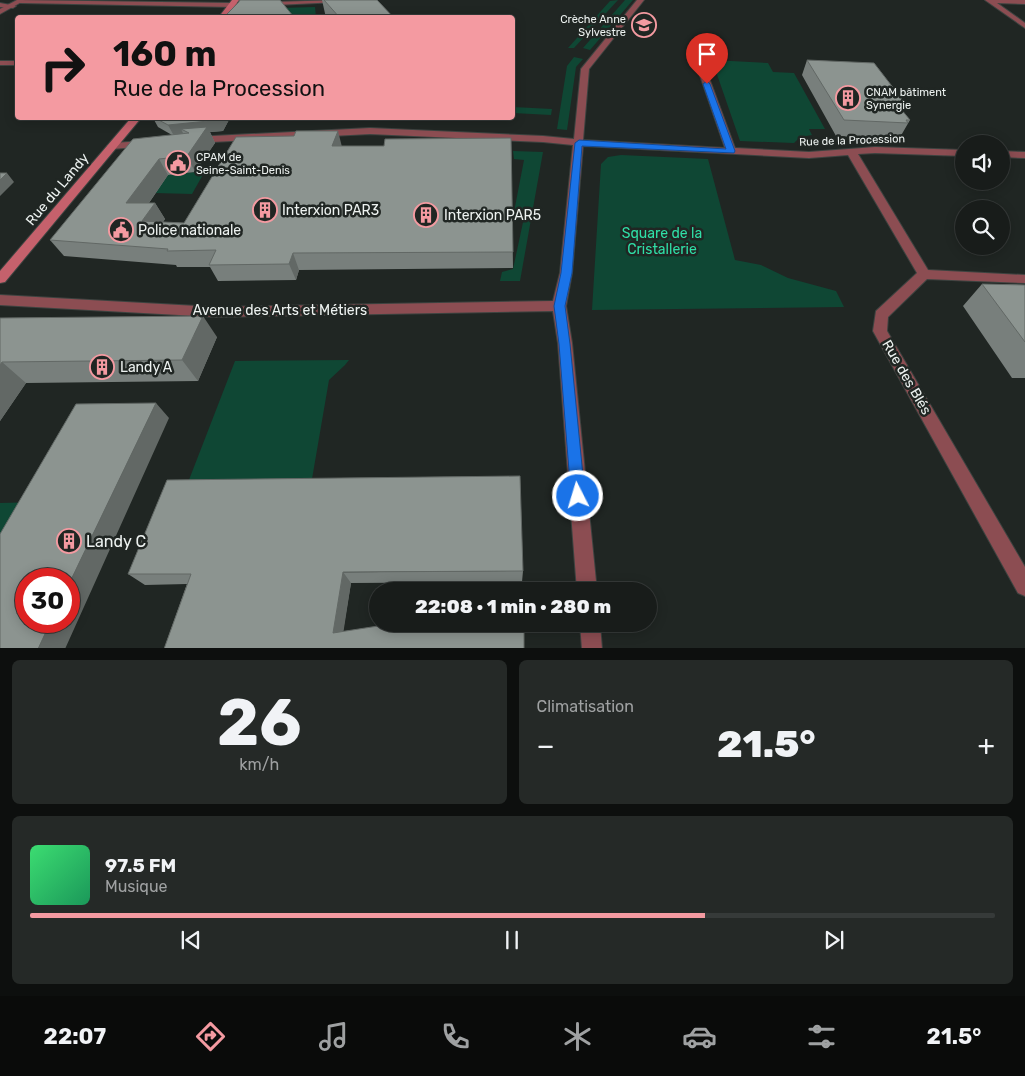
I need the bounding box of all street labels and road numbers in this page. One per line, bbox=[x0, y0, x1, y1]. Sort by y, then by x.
street label: Rue de la Procession bbox=[799, 132, 905, 149]
street label: Rue du Landy bbox=[22, 149, 93, 229]
street label: Avenue des Arts et Métiers bbox=[193, 302, 367, 319]
street label: Rue des Blés bbox=[878, 337, 935, 418]

